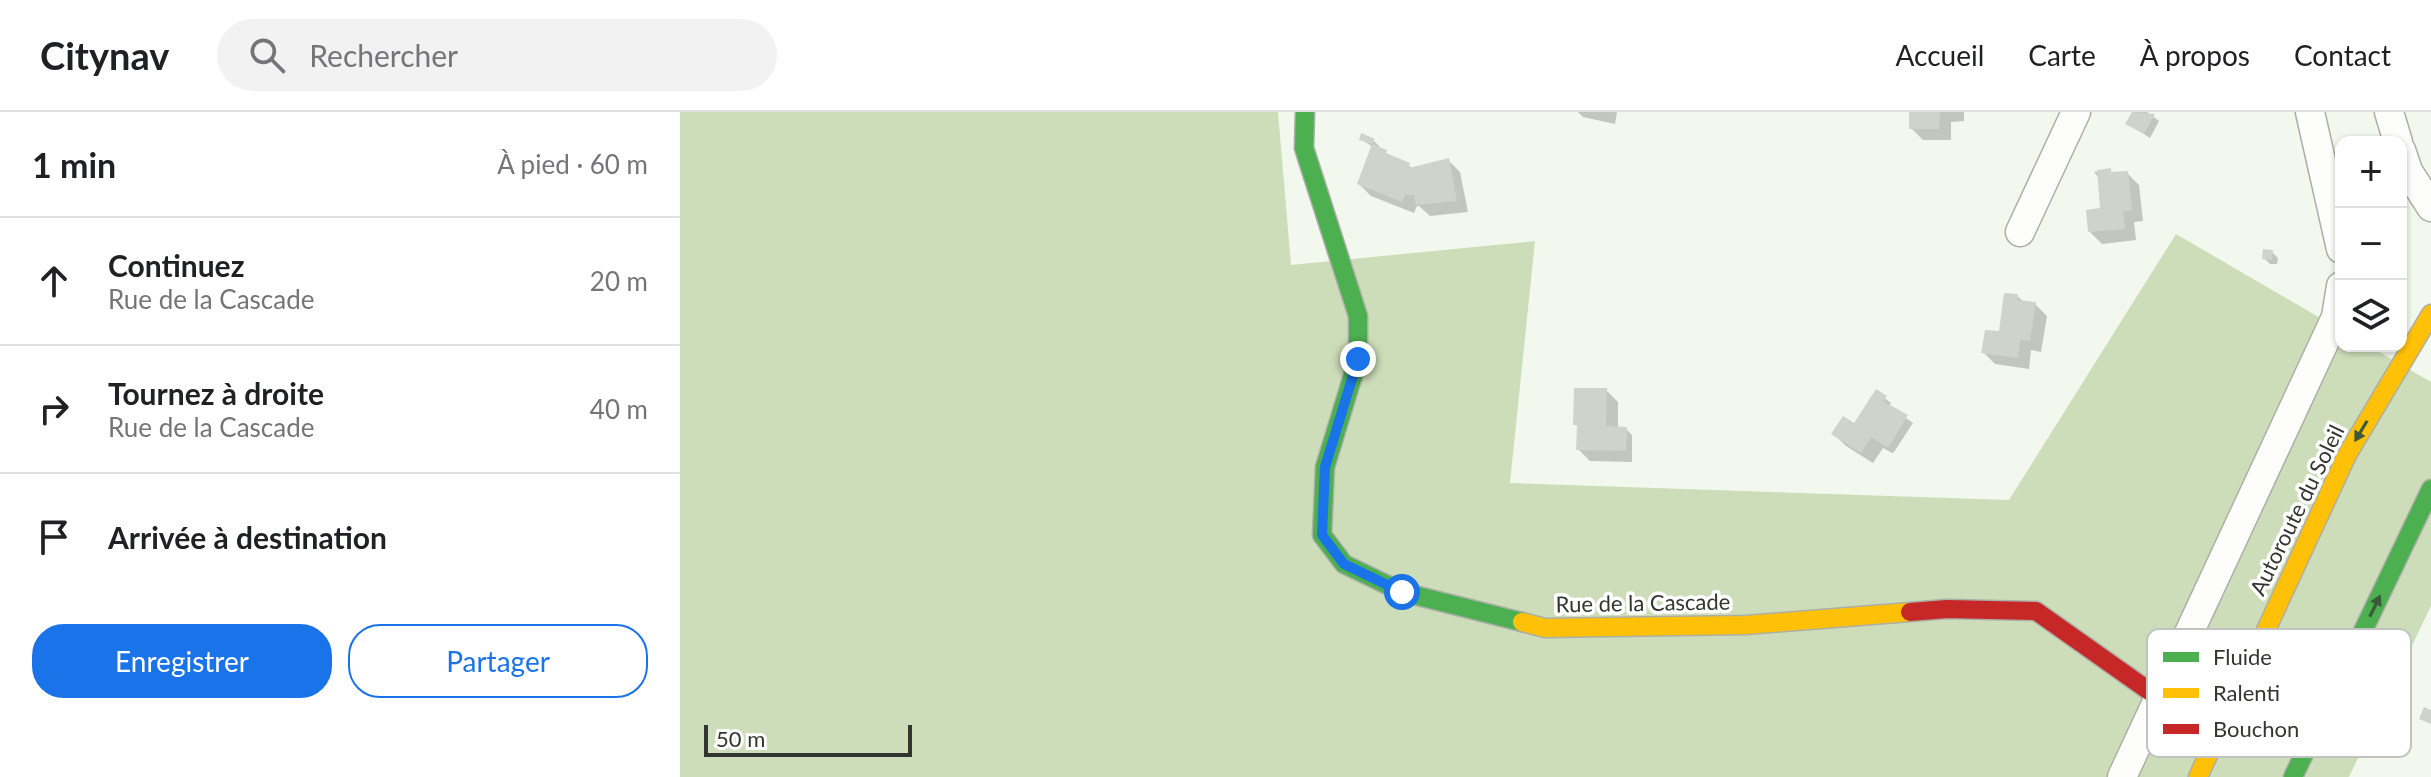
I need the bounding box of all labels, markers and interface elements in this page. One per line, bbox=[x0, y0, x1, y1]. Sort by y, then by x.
search box bbox=[217, 19, 777, 91]
text: Citynav bbox=[40, 32, 169, 78]
icon: search bbox=[245, 33, 289, 77]
text: Rechercher bbox=[309, 37, 458, 73]
text: Accueil bbox=[1895, 38, 1984, 72]
text: Carte bbox=[2028, 38, 2096, 72]
text: À propos bbox=[2140, 38, 2250, 72]
text: Contact bbox=[2294, 38, 2391, 72]
map controls bbox=[2335, 136, 2407, 352]
button: + bbox=[2335, 136, 2407, 208]
text: 1 min bbox=[32, 144, 116, 185]
text: À pied · 60 m bbox=[497, 148, 648, 180]
button: − bbox=[2335, 208, 2407, 280]
text: Continuez bbox=[108, 247, 244, 283]
icon: ahead bbox=[32, 259, 76, 303]
text: 20 m bbox=[590, 265, 648, 297]
button: layers bbox=[2335, 280, 2407, 352]
text: Rue de la Cascade bbox=[108, 283, 314, 315]
route end bbox=[1340, 341, 1376, 377]
text: Tournez à droite bbox=[108, 375, 324, 411]
icon: right bbox=[32, 387, 76, 431]
text: 40 m bbox=[590, 393, 648, 425]
text: Rue de la Cascade bbox=[108, 411, 314, 443]
street label: Autoroute du Soleil bbox=[2244, 420, 2350, 599]
one-way arrow bbox=[2354, 420, 2368, 442]
icon: arrive bbox=[32, 515, 76, 559]
text: Arrivée à destination bbox=[108, 519, 387, 555]
route start bbox=[1384, 574, 1420, 610]
street label: Rue de la Cascade bbox=[1555, 587, 1731, 618]
one-way arrow bbox=[2368, 594, 2382, 617]
button: Enregistrer bbox=[32, 624, 332, 698]
button: Partager bbox=[348, 624, 648, 698]
legend bbox=[2147, 629, 2411, 757]
text: Fluide bbox=[2213, 643, 2272, 670]
text: Ralenti bbox=[2213, 679, 2280, 706]
text: Bouchon bbox=[2213, 715, 2299, 742]
scale bar bbox=[704, 721, 912, 757]
text: 50 m bbox=[716, 725, 765, 752]

